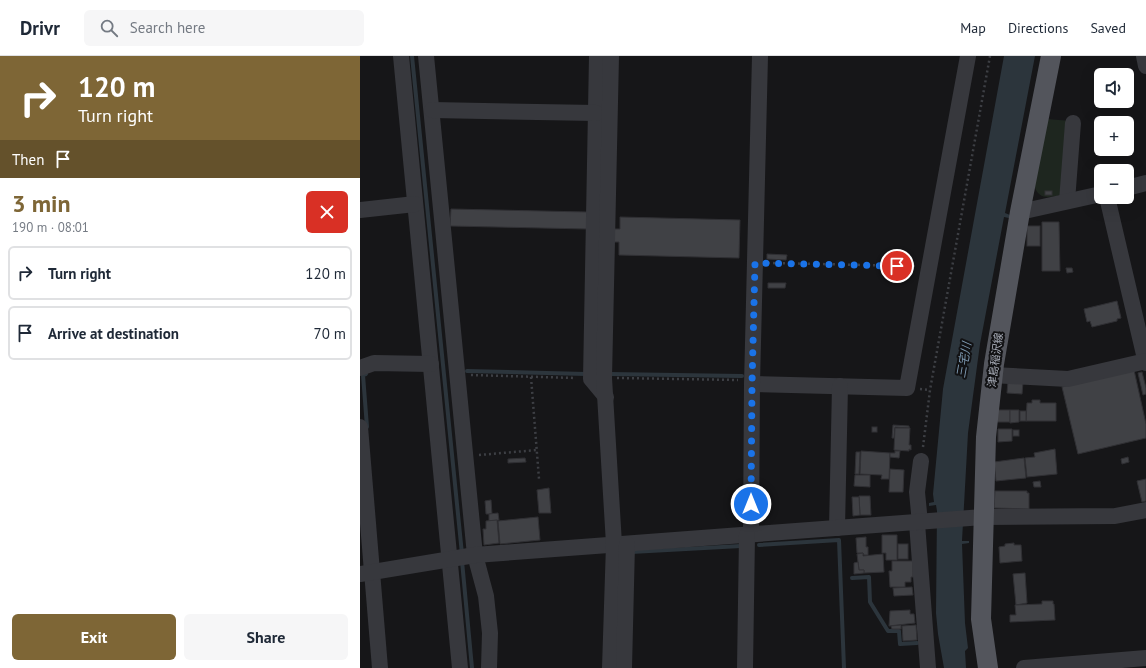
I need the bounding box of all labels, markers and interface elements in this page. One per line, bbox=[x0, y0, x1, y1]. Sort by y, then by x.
search box bbox=[84, 10, 364, 46]
text: Drivr bbox=[20, 16, 60, 40]
icon: search bbox=[98, 17, 120, 39]
text: Search here bbox=[130, 18, 205, 37]
text: Map bbox=[960, 19, 986, 37]
text: Directions bbox=[1008, 19, 1068, 37]
text: Saved bbox=[1090, 19, 1126, 37]
text: 120 m bbox=[78, 68, 155, 105]
map controls bbox=[1094, 68, 1134, 204]
button: sound bbox=[1094, 68, 1134, 108]
icon: right bbox=[12, 72, 64, 124]
text: Turn right bbox=[78, 104, 153, 127]
button: + bbox=[1094, 116, 1134, 156]
icon: arrive bbox=[52, 148, 74, 170]
text: Then bbox=[12, 150, 44, 169]
button: − bbox=[1094, 164, 1134, 204]
text: 3 min bbox=[12, 188, 71, 219]
button: close bbox=[306, 191, 348, 233]
text: 190 m · 08:01 bbox=[12, 219, 89, 236]
pin bbox=[880, 249, 914, 283]
icon: arrive bbox=[886, 255, 908, 277]
icon: right bbox=[14, 262, 36, 284]
text: Turn right bbox=[48, 264, 111, 283]
text: 120 m bbox=[305, 264, 346, 283]
icon: arrive bbox=[14, 322, 36, 344]
text: Arrive at destination bbox=[48, 324, 179, 343]
text: 70 m bbox=[313, 324, 346, 343]
street label: 津島稲沢線 bbox=[984, 332, 1006, 388]
water label: 三宅川 bbox=[953, 339, 974, 379]
position arrow bbox=[730, 483, 772, 525]
button: Exit bbox=[12, 614, 176, 660]
button: Share bbox=[184, 614, 348, 660]

